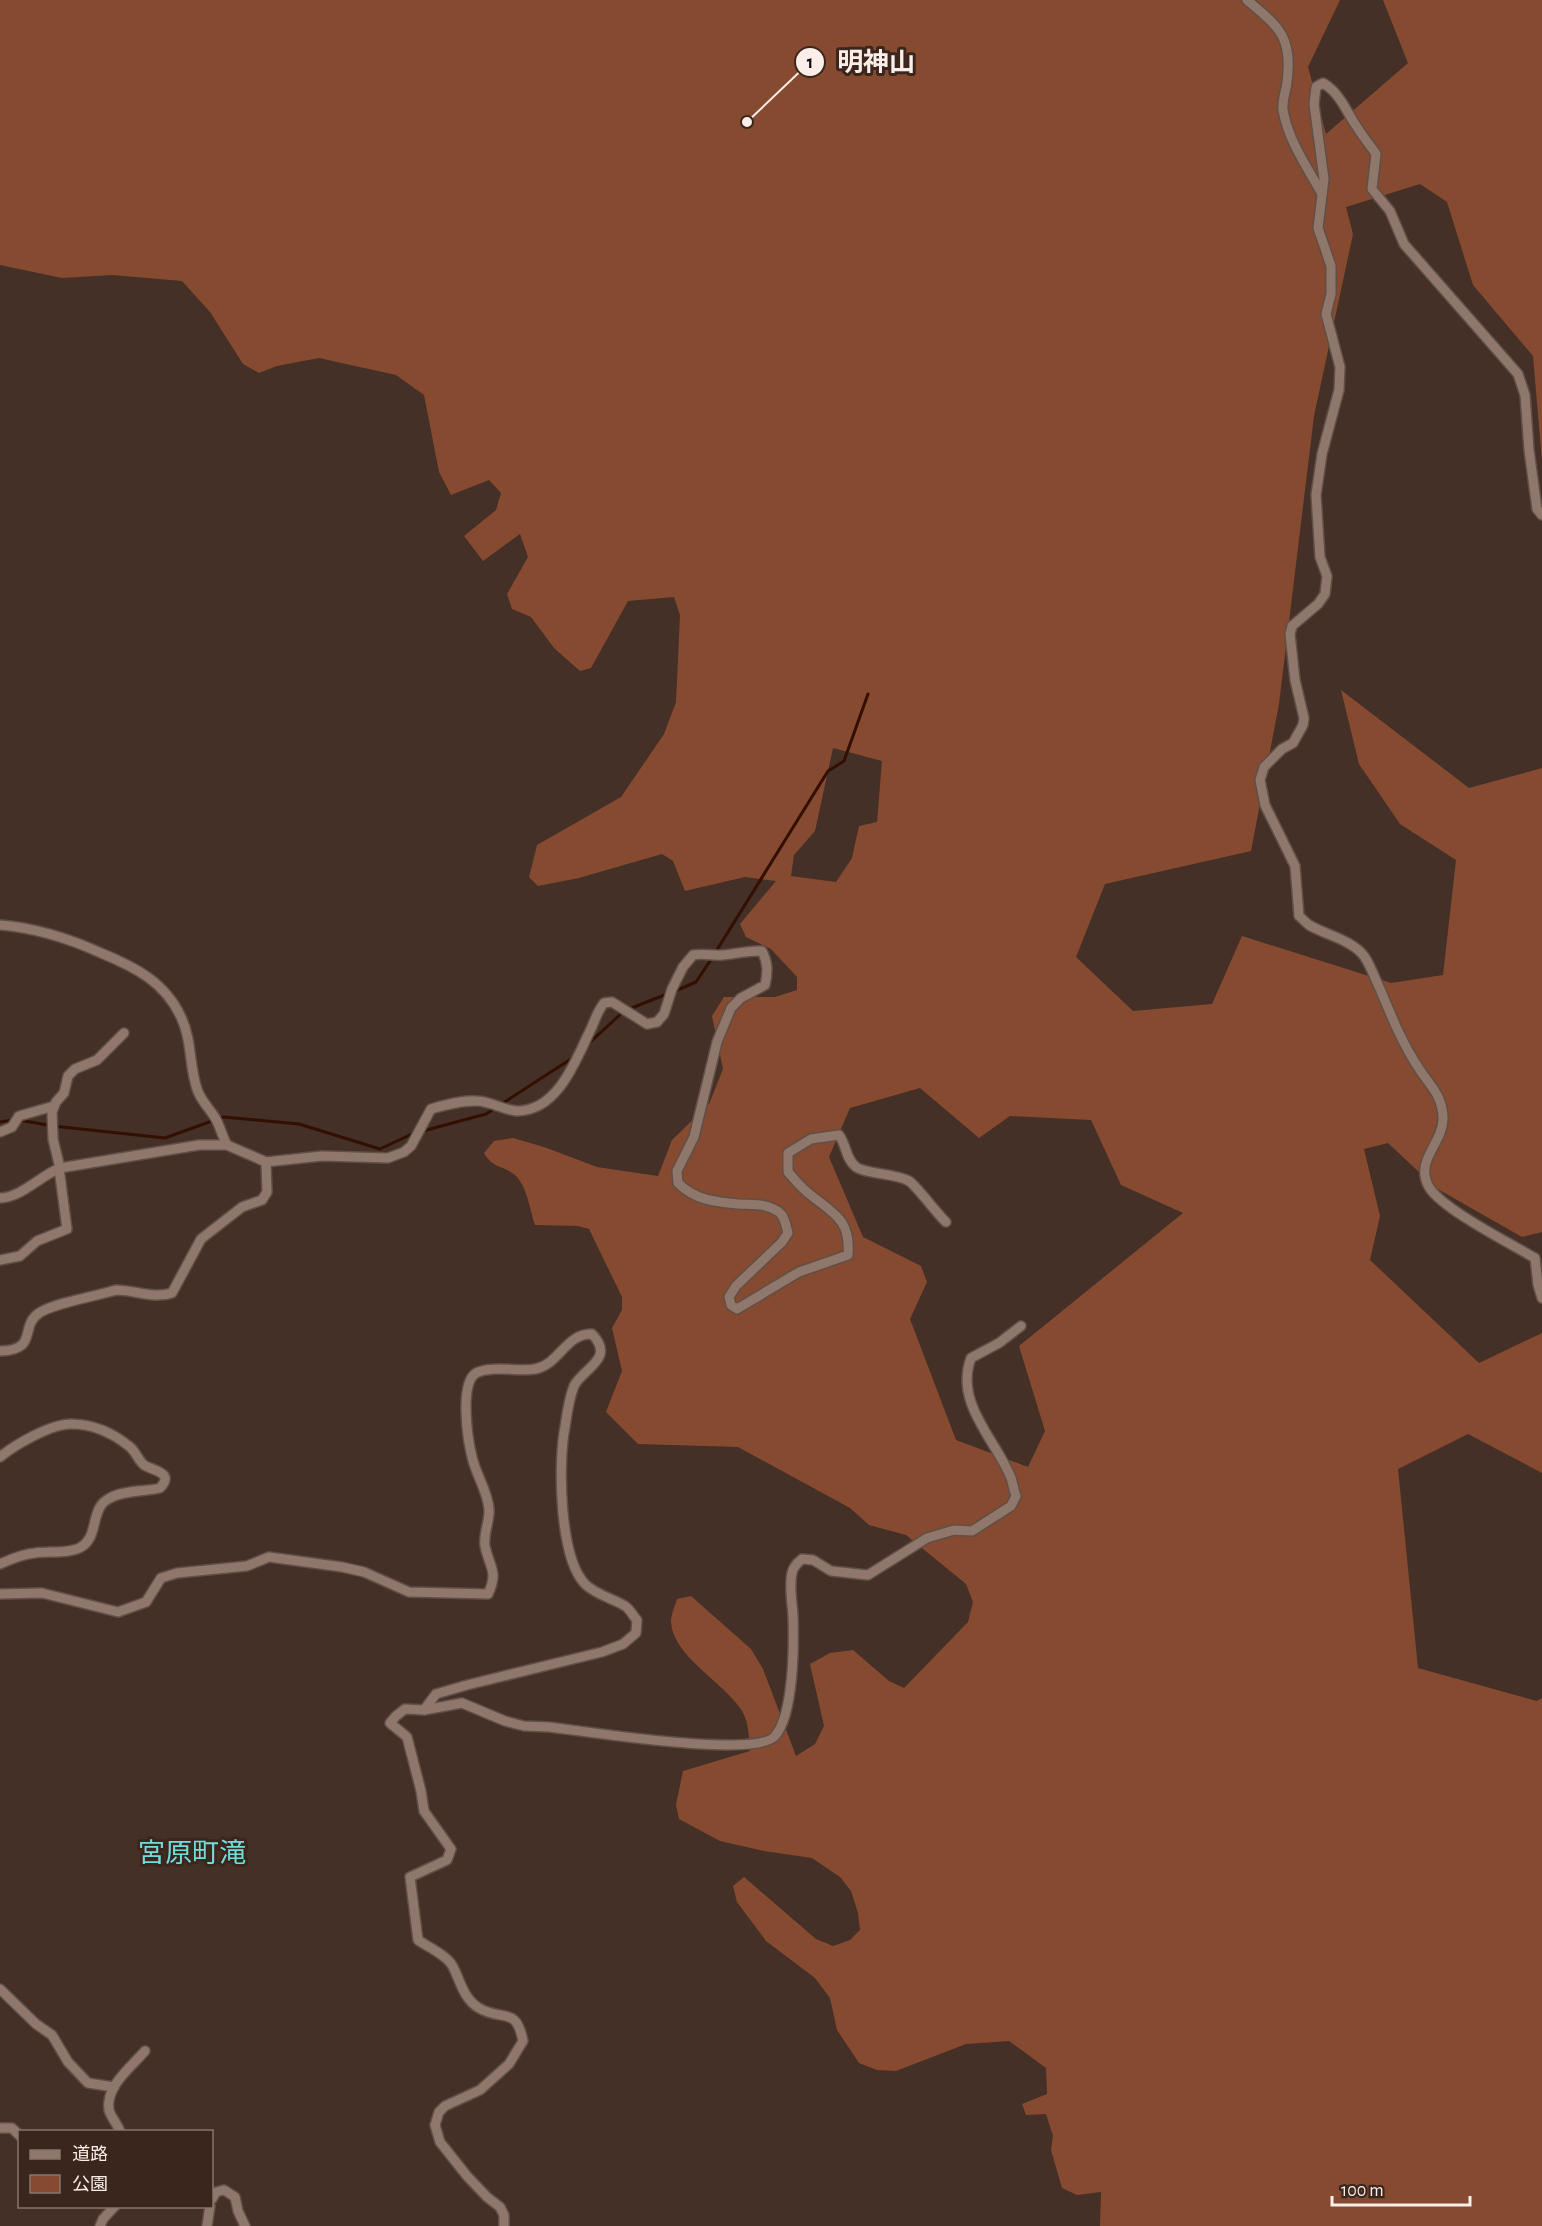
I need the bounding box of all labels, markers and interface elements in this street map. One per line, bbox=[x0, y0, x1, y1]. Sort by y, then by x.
callout: 明神山 bbox=[795, 40, 927, 84]
text: 明神山 bbox=[837, 48, 915, 76]
text: 1 bbox=[807, 54, 813, 72]
district label: 宮原町滝 bbox=[138, 1839, 246, 1867]
legend bbox=[18, 2130, 213, 2208]
text: 道路 bbox=[72, 2144, 108, 2164]
scale bar bbox=[1332, 2169, 1470, 2207]
text: 公園 bbox=[72, 2175, 108, 2194]
text: 100 m bbox=[1341, 2182, 1384, 2200]

